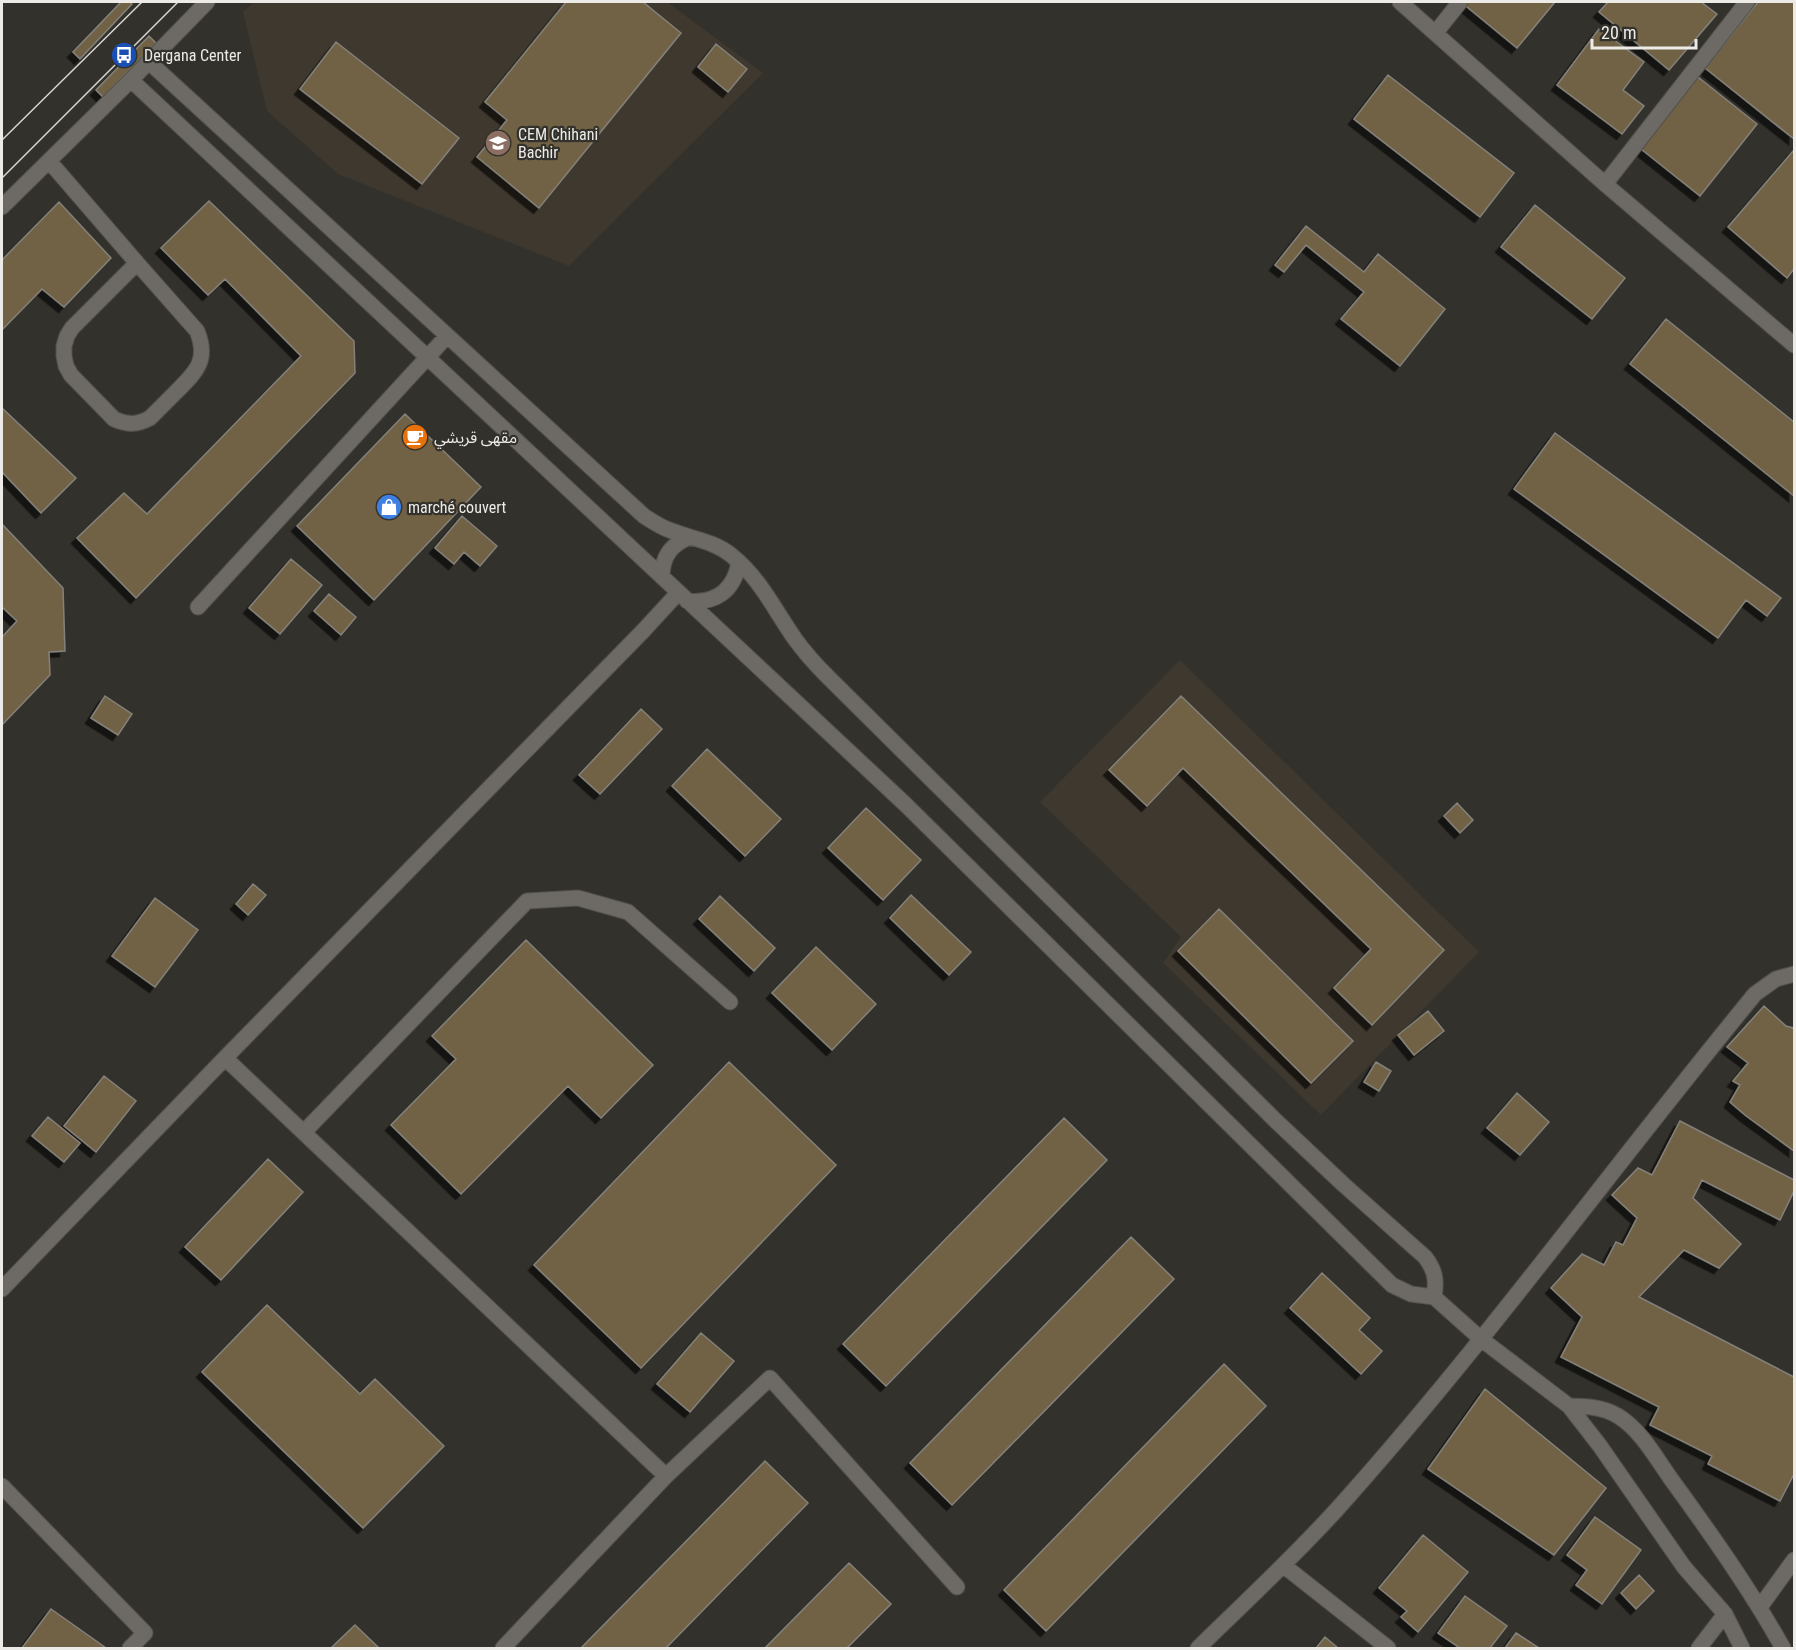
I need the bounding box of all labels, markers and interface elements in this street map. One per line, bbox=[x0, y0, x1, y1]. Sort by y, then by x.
scale bar bbox=[1592, 12, 1696, 50]
text: 20 m bbox=[1601, 22, 1636, 43]
bus stop icon: Dergana Center bbox=[109, 40, 139, 70]
place label: Dergana Center bbox=[144, 46, 242, 65]
place label: CEM Chihani Bachir bbox=[518, 125, 598, 162]
school or university icon: CEM Chihani Bachir bbox=[483, 128, 513, 158]
cafe icon: مقهى قريشي bbox=[400, 422, 430, 452]
place label: مقهى قريشي bbox=[434, 428, 517, 449]
shop icon: marché couvert bbox=[374, 492, 404, 522]
place label: marché couvert bbox=[408, 498, 506, 517]

